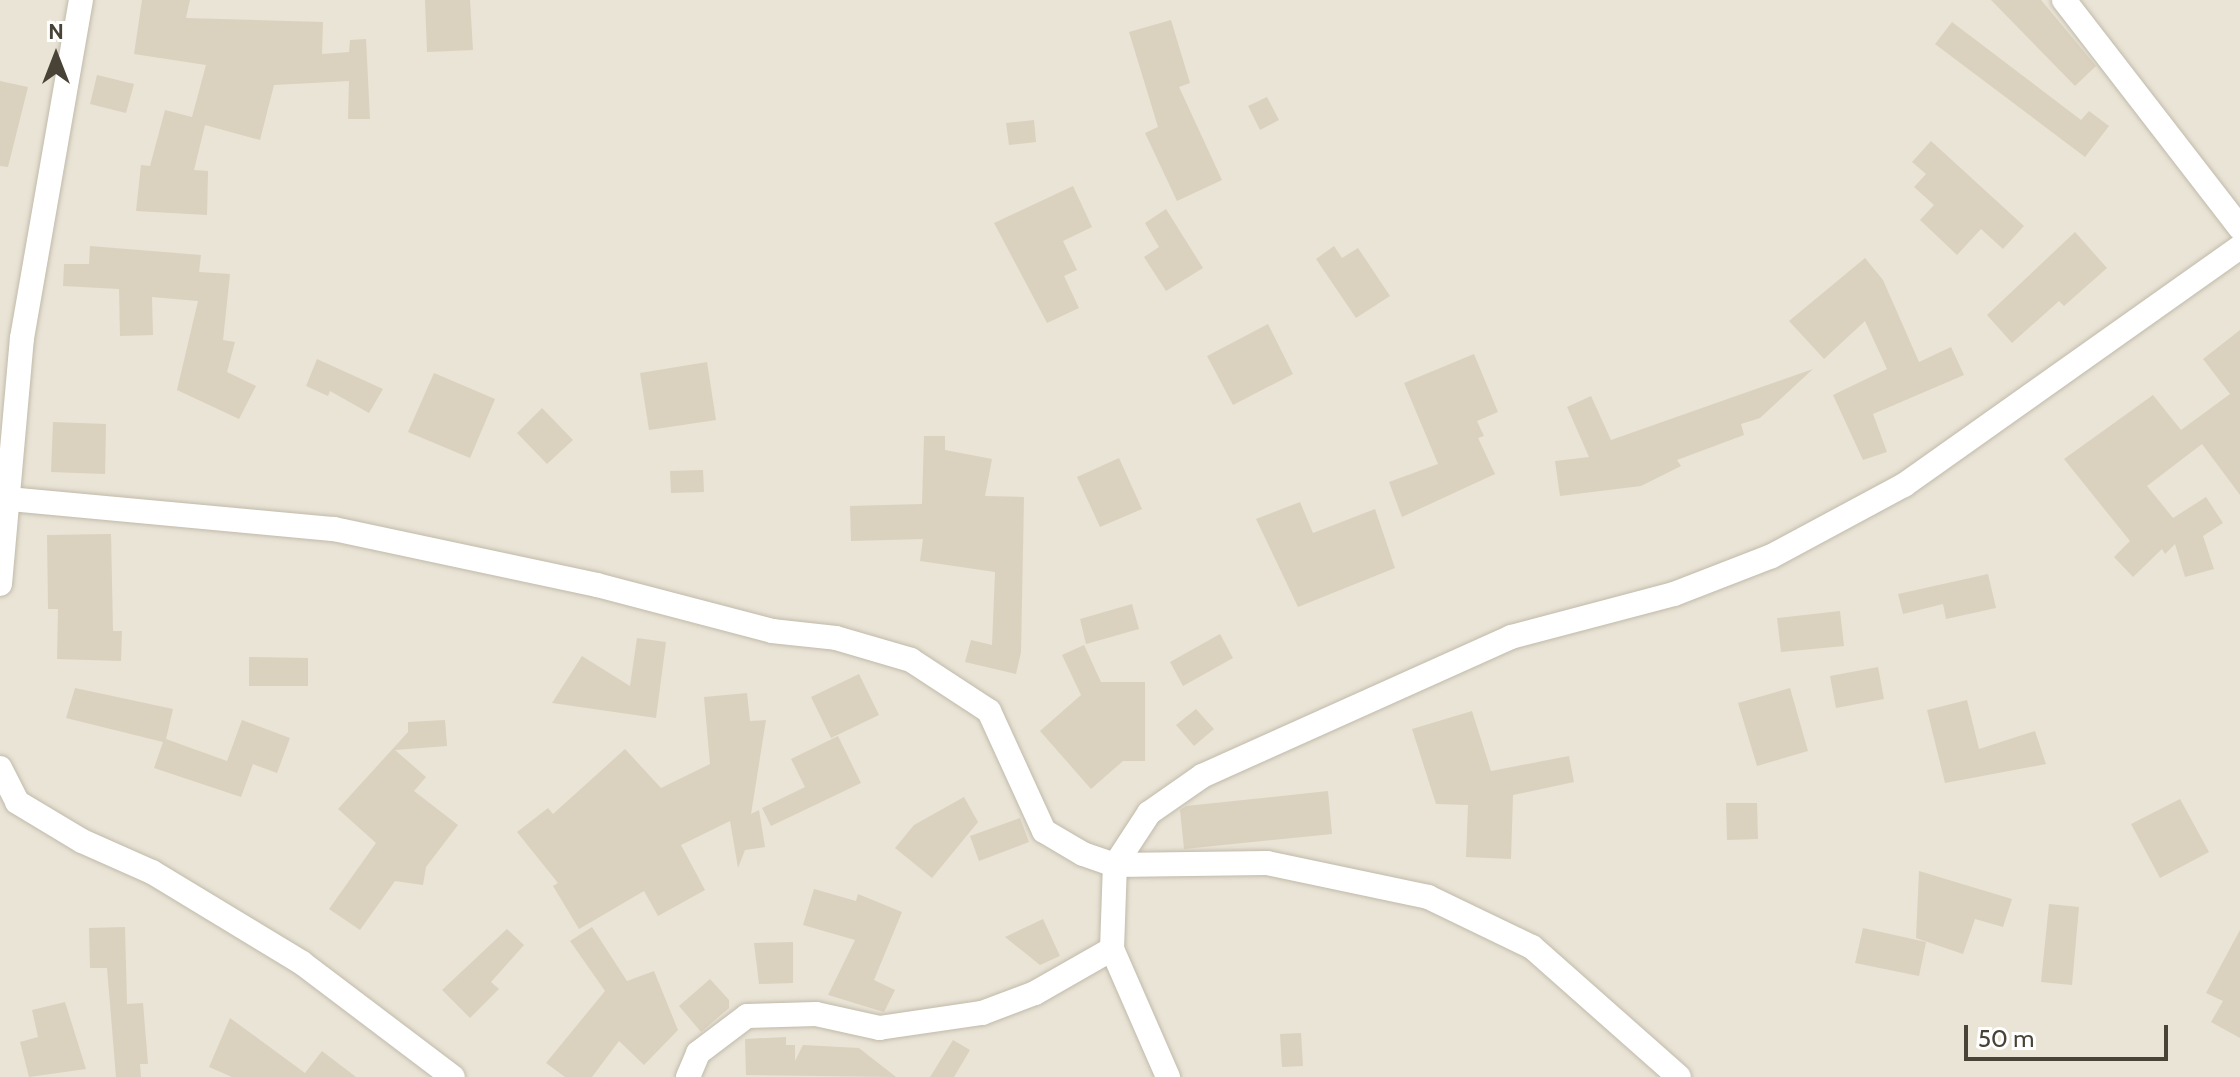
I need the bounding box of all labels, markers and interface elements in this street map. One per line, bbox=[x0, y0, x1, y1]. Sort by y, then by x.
north arrow bbox=[16, 16, 96, 96]
text: N bbox=[48, 18, 64, 45]
scale bar bbox=[1968, 1009, 2172, 1059]
text: 50 m bbox=[1978, 1024, 2034, 1053]

